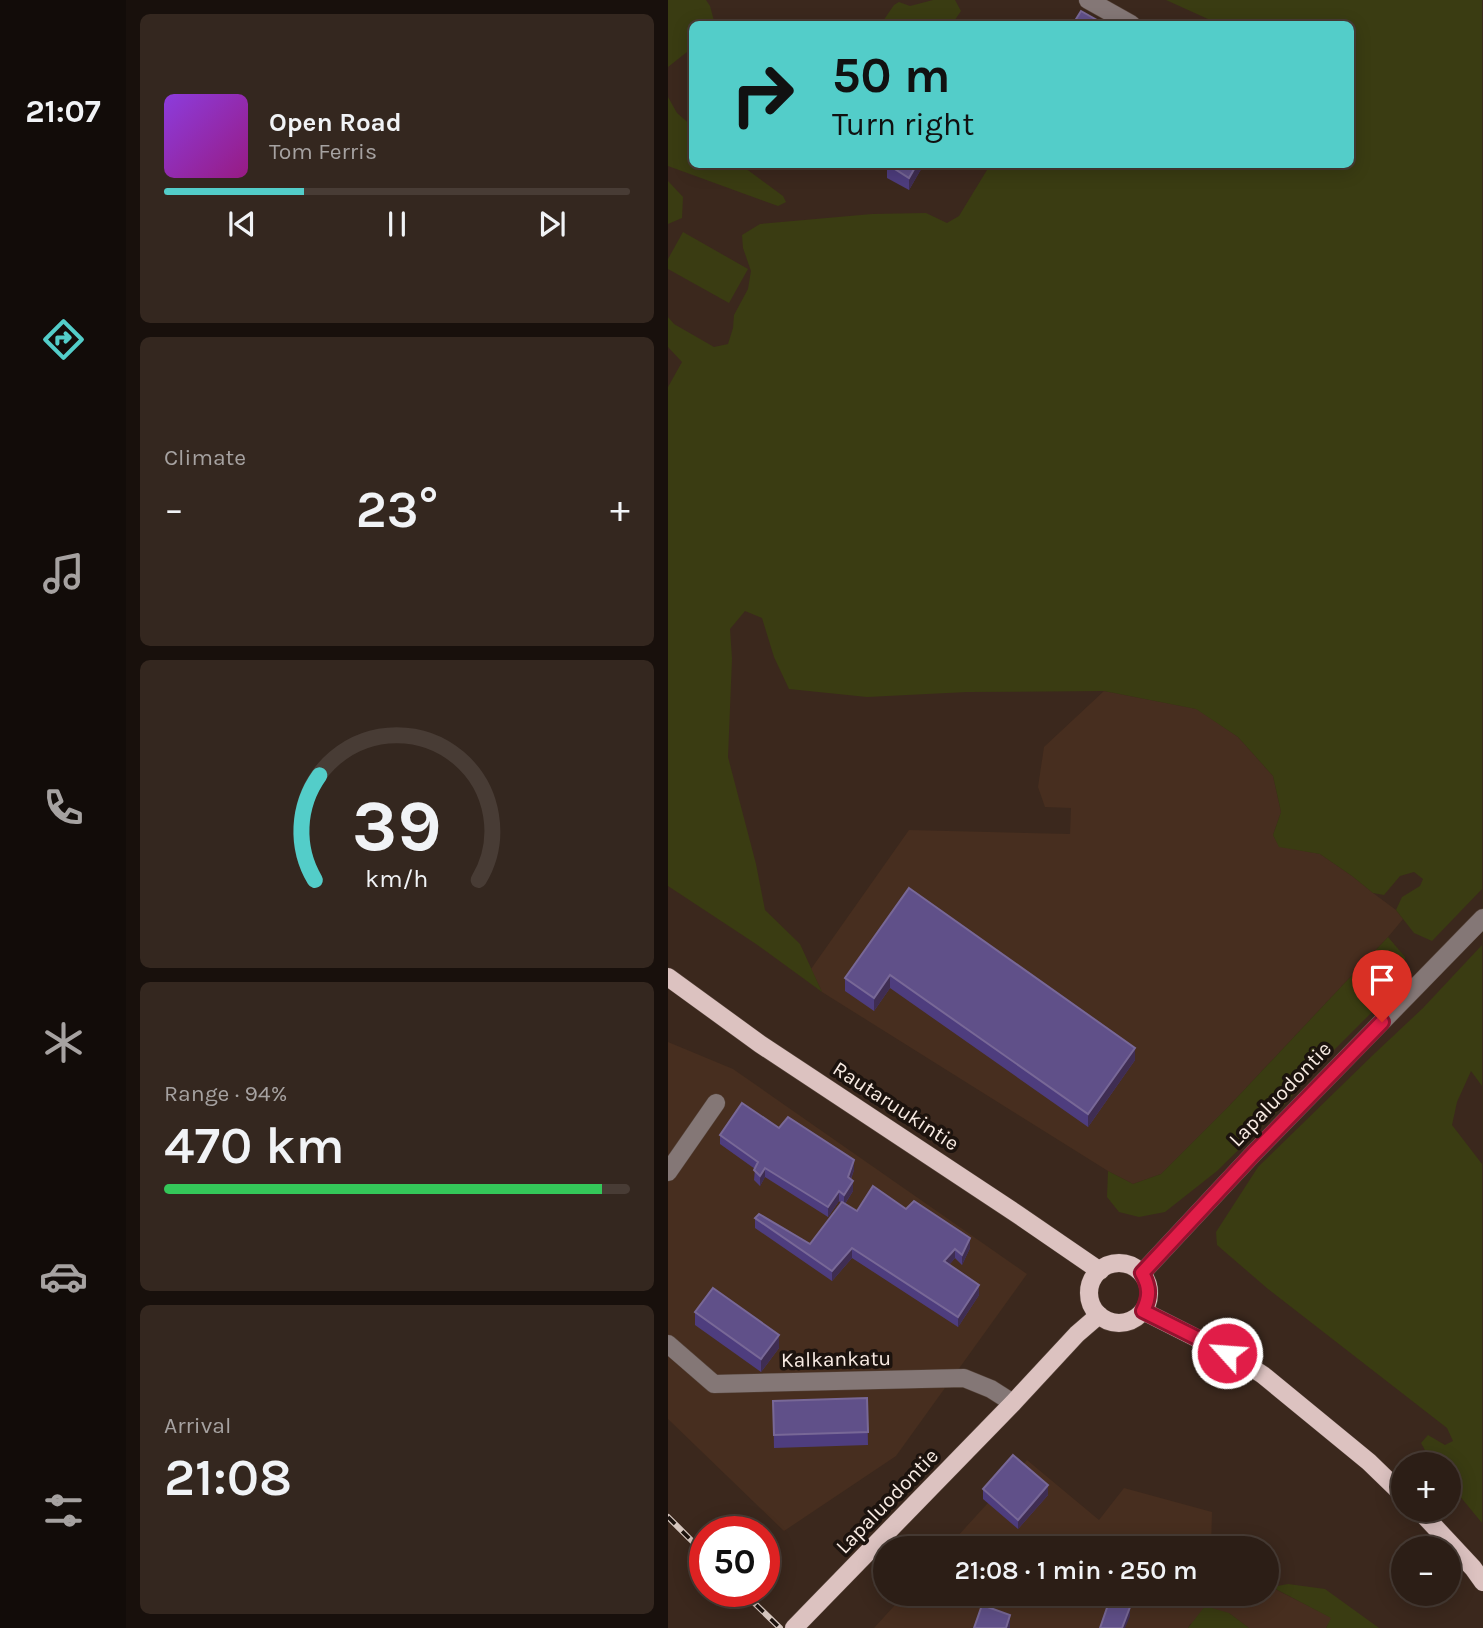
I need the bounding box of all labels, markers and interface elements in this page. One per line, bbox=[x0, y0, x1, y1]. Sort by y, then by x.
text: 50 m bbox=[832, 47, 950, 104]
icon: right bbox=[717, 49, 808, 140]
text: 21:07 bbox=[25, 93, 101, 130]
text: Turn right bbox=[832, 106, 974, 143]
text: Open Road bbox=[269, 107, 402, 138]
text: Tom Ferris bbox=[269, 138, 377, 165]
icon: previous bbox=[223, 205, 261, 243]
icon: pause bbox=[378, 205, 416, 243]
icon: next bbox=[533, 205, 571, 243]
icon: directions bbox=[39, 315, 88, 364]
text: Climate bbox=[164, 444, 246, 471]
text: 23° bbox=[356, 479, 438, 540]
text: − bbox=[164, 487, 184, 532]
text: + bbox=[610, 487, 630, 532]
icon: music bbox=[39, 549, 88, 598]
icon: phone bbox=[39, 783, 88, 832]
text: 39 bbox=[352, 783, 442, 868]
text: km/h bbox=[365, 864, 429, 893]
pin bbox=[1352, 950, 1412, 1022]
icon: arrive bbox=[1363, 961, 1401, 999]
icon: climate bbox=[39, 1018, 88, 1067]
street label: Lapaluodontie bbox=[1224, 1036, 1336, 1152]
street label: Rautaruukintie bbox=[829, 1056, 963, 1156]
text: Range · 94% bbox=[164, 1080, 287, 1107]
text: 470 km bbox=[164, 1115, 345, 1176]
icon: car bbox=[39, 1252, 88, 1301]
position arrow bbox=[1190, 1316, 1264, 1390]
street label: Kalkankatu bbox=[781, 1346, 891, 1372]
text: Arrival bbox=[164, 1412, 231, 1439]
street label: Lapaluodontie bbox=[831, 1443, 943, 1559]
text: 21:08 bbox=[164, 1447, 292, 1508]
map controls bbox=[1391, 1452, 1461, 1606]
button: + bbox=[1391, 1452, 1461, 1522]
icon: filters bbox=[39, 1486, 88, 1535]
speed limit sign: 50 bbox=[689, 1516, 780, 1607]
button: − bbox=[1391, 1536, 1461, 1606]
text: 21:08 · 1 min · 250 m bbox=[955, 1555, 1197, 1586]

